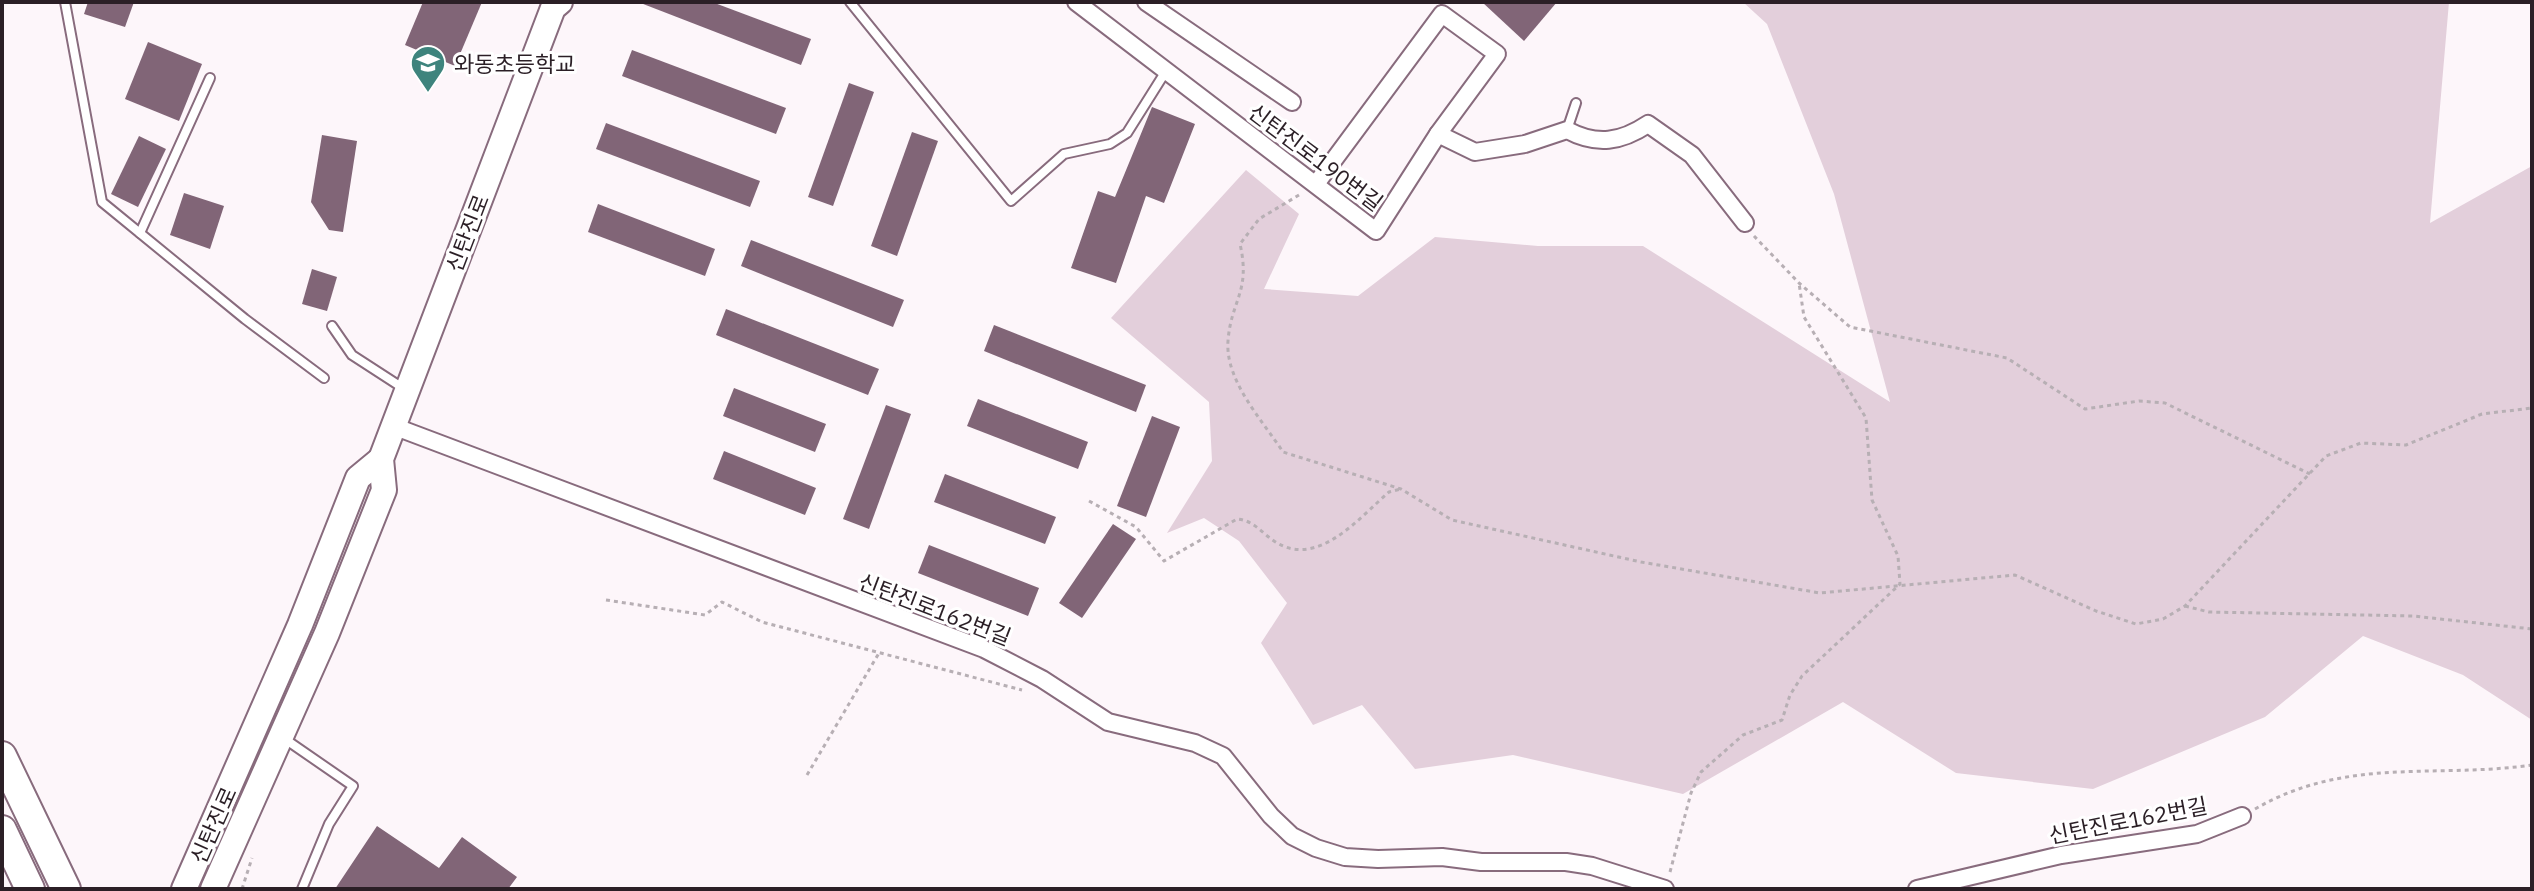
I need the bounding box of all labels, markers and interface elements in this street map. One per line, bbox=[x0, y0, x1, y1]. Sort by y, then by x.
school or university icon: 와동초등학교 bbox=[409, 44, 447, 94]
place label: 와동초등학교 bbox=[454, 49, 575, 78]
street label: 신탄진로190번길 bbox=[1243, 97, 1389, 217]
street label: 신탄진로 bbox=[439, 190, 495, 276]
street label: 신탄진로162번길 bbox=[855, 567, 1015, 651]
street label: 신탄진로 bbox=[183, 782, 243, 868]
street label: 신탄진로162번길 bbox=[2046, 790, 2210, 850]

